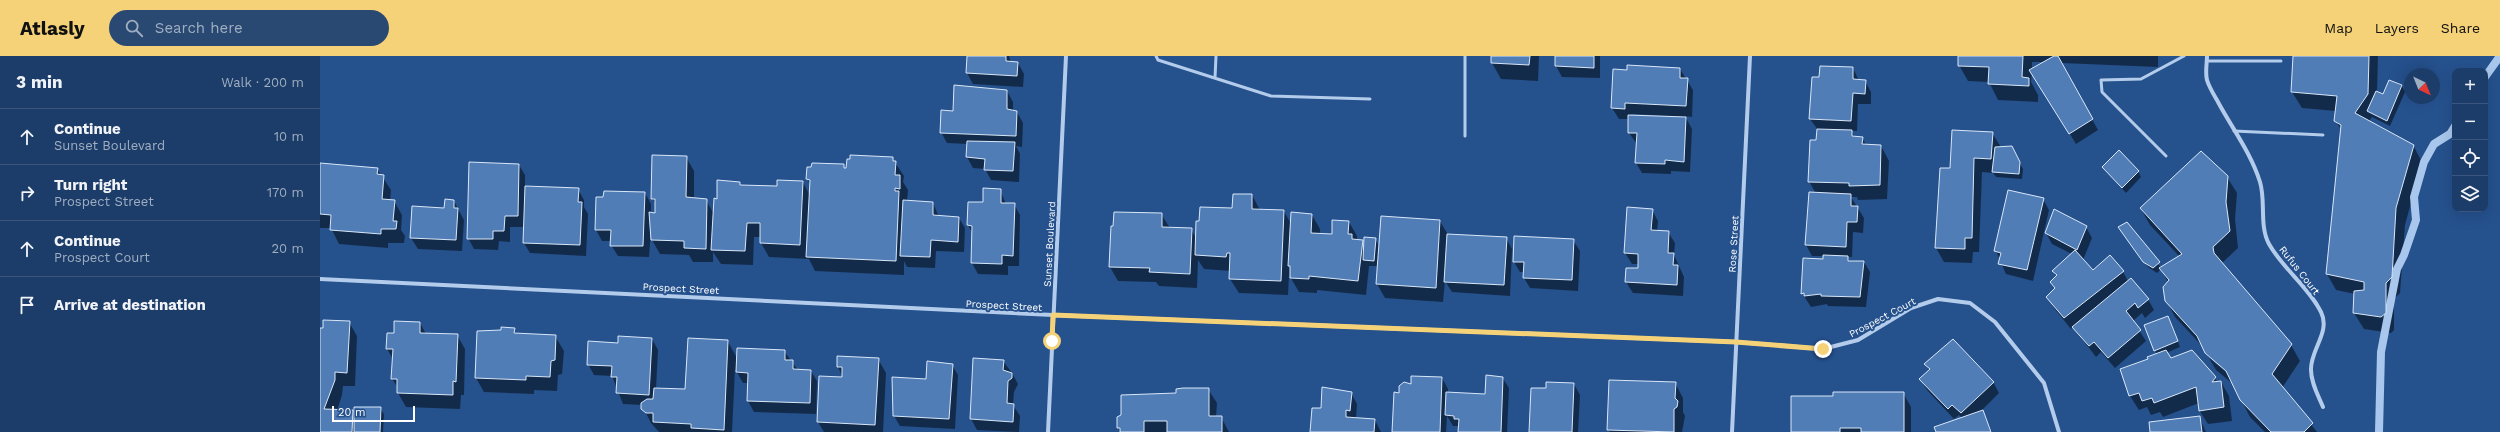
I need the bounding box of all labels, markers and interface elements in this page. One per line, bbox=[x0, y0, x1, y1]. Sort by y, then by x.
search box bbox=[109, 10, 389, 46]
text: Atlasly bbox=[20, 17, 85, 40]
icon: search bbox=[123, 17, 145, 39]
text: Search here bbox=[155, 19, 243, 37]
text: Map bbox=[2324, 20, 2353, 36]
text: Layers bbox=[2375, 20, 2419, 36]
text: Share bbox=[2441, 20, 2480, 36]
north arrow bbox=[2404, 68, 2440, 104]
map controls bbox=[2452, 68, 2488, 212]
button: + bbox=[2452, 68, 2488, 104]
text: 3 min bbox=[16, 72, 62, 92]
text: Walk · 200 m bbox=[221, 75, 304, 90]
button: − bbox=[2452, 104, 2488, 140]
text: Continue bbox=[54, 120, 121, 138]
icon: ahead bbox=[16, 126, 38, 148]
text: 10 m bbox=[274, 129, 304, 144]
text: Sunset Boulevard bbox=[54, 138, 165, 153]
button: locate bbox=[2452, 140, 2488, 176]
text: Turn right bbox=[54, 176, 127, 194]
button: layers bbox=[2452, 176, 2488, 212]
icon: right bbox=[16, 182, 38, 204]
text: 170 m bbox=[267, 185, 304, 200]
text: Prospect Street bbox=[54, 194, 154, 209]
street label: Sunset Boulevard bbox=[1042, 201, 1057, 287]
street label: Rose Street bbox=[1727, 214, 1741, 273]
text: Continue bbox=[54, 232, 121, 250]
icon: ahead bbox=[16, 238, 38, 260]
text: 20 m bbox=[272, 241, 304, 256]
street label: Rufus Court bbox=[2277, 244, 2322, 297]
text: Prospect Court bbox=[54, 250, 150, 265]
street label: Prospect Street bbox=[642, 281, 720, 296]
icon: arrive bbox=[16, 294, 38, 316]
street label: Prospect Court bbox=[1847, 295, 1918, 340]
text: Arrive at destination bbox=[54, 296, 206, 314]
street label: Prospect Street bbox=[965, 298, 1043, 313]
route start bbox=[1043, 332, 1061, 350]
route end bbox=[1814, 340, 1832, 358]
scale bar bbox=[332, 404, 415, 423]
text: 20 m bbox=[338, 406, 366, 419]

